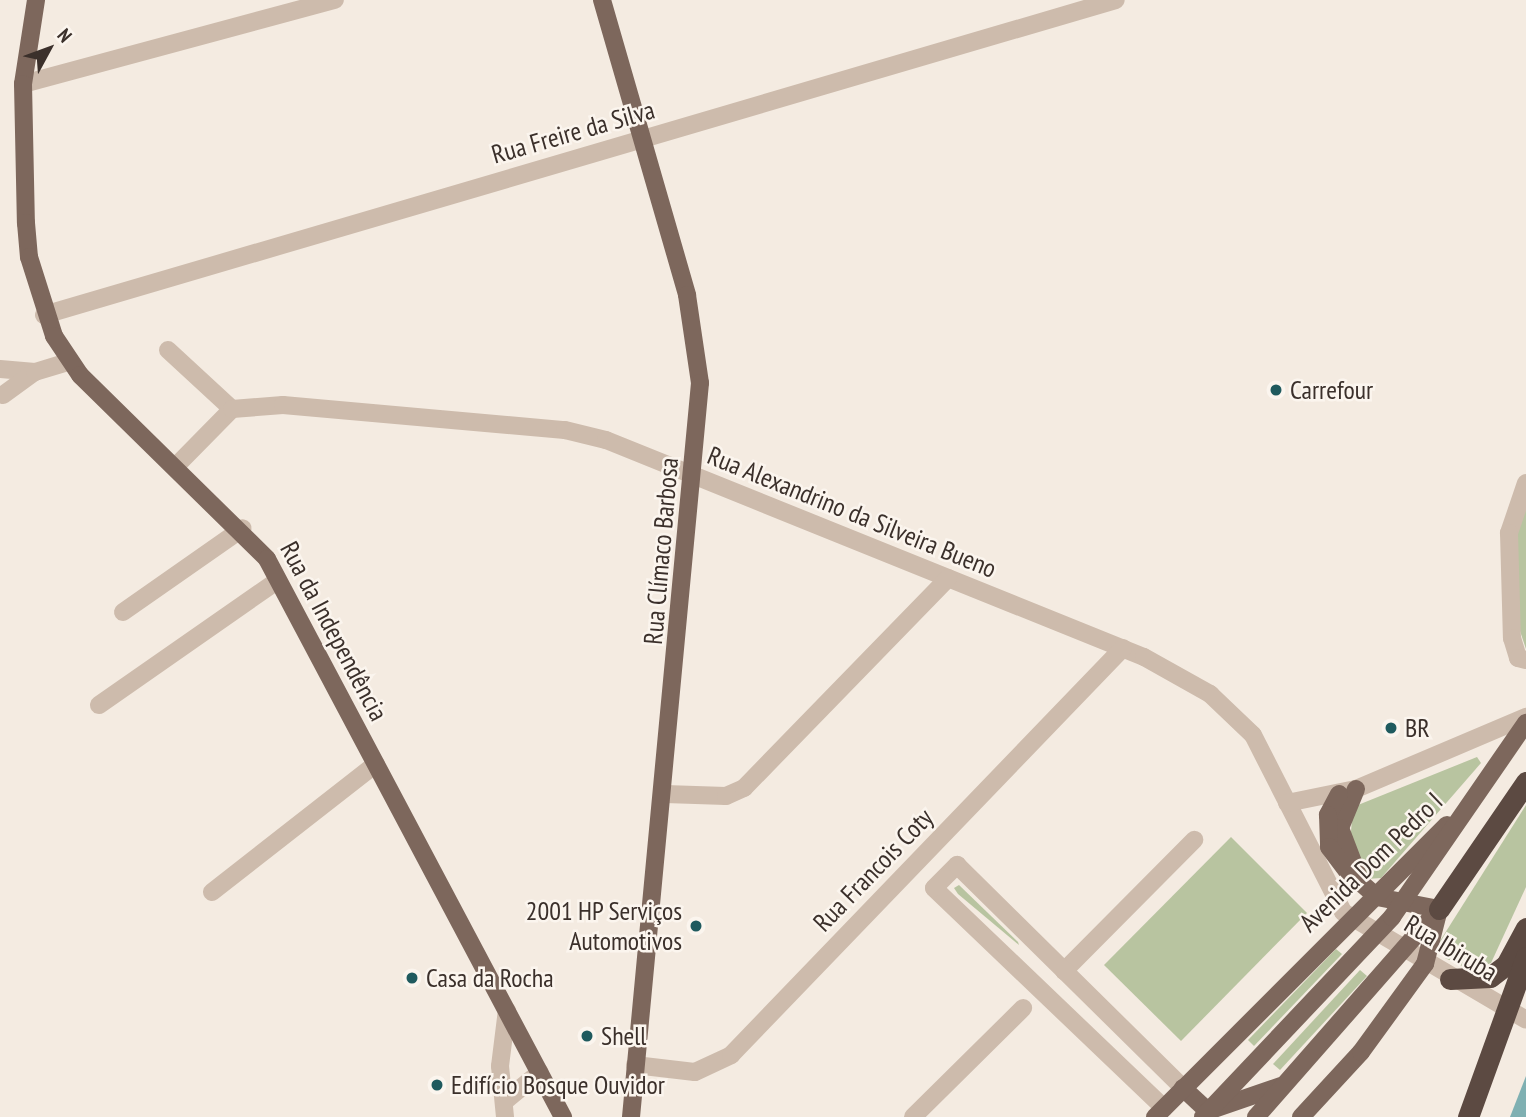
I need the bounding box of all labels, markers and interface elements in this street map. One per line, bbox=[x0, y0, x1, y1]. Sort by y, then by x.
north arrow bbox=[14, 14, 84, 84]
text: N bbox=[52, 23, 77, 47]
street label: Rua Freire da Silva bbox=[488, 94, 658, 170]
place label: Carrefour bbox=[1290, 374, 1373, 406]
marker: Carrefour bbox=[1268, 382, 1284, 398]
street label: Rua Alexandrino da Silveira Bueno bbox=[703, 440, 1001, 584]
street label: Rua Clímaco Barbosa bbox=[637, 456, 685, 646]
street label: Rua da Independência bbox=[274, 536, 394, 726]
place label: BR bbox=[1405, 712, 1430, 744]
marker: BR bbox=[1383, 720, 1399, 736]
street label: Avenida Dom Pedro I bbox=[1293, 786, 1449, 938]
street label: Rua Francois Coty bbox=[807, 802, 939, 938]
place label: 2001 HP Serviços Automotivos bbox=[525, 895, 682, 956]
street label: Rua Ibiruba bbox=[1399, 908, 1503, 988]
marker: 2001 HP Serviços Automotivos bbox=[688, 918, 704, 934]
place label: Casa da Rocha bbox=[426, 962, 554, 994]
marker: Casa da Rocha bbox=[404, 970, 420, 986]
place label: Shell bbox=[601, 1020, 646, 1052]
marker: Shell bbox=[579, 1028, 595, 1044]
place label: Edifício Bosque Ouvidor bbox=[451, 1069, 665, 1101]
marker: Edifício Bosque Ouvidor bbox=[429, 1077, 445, 1093]

